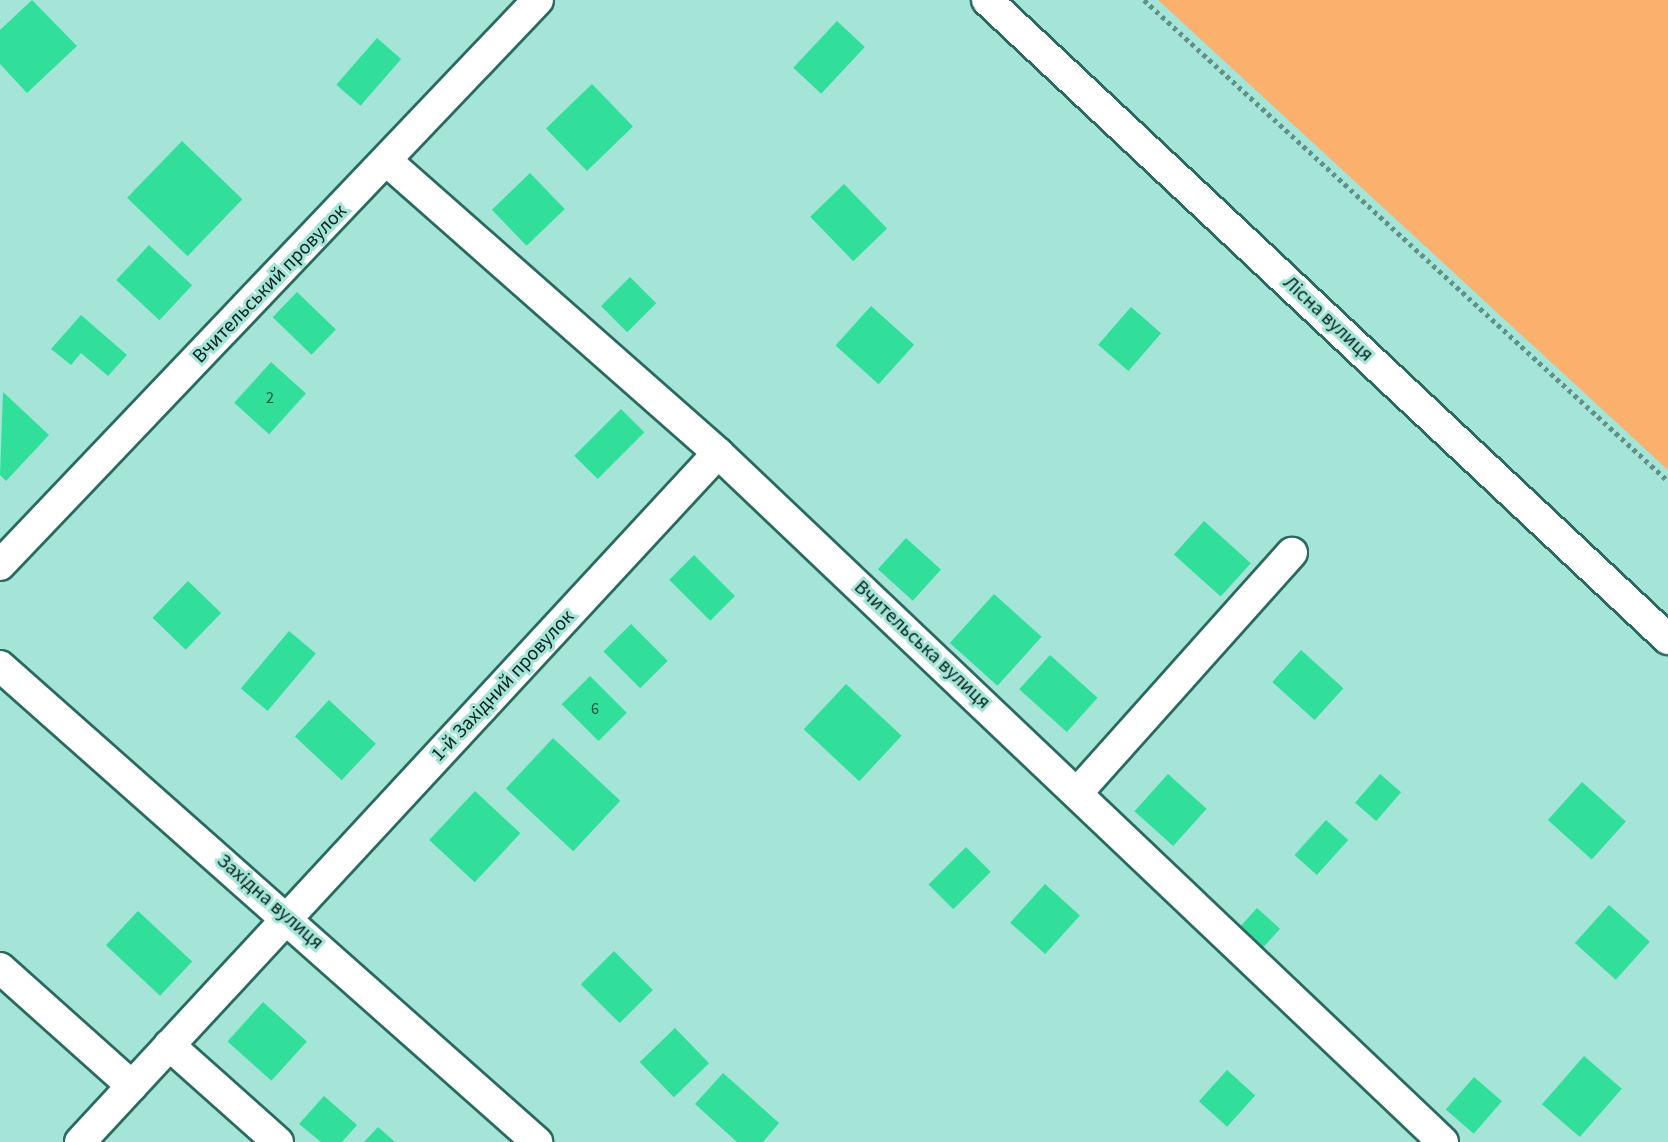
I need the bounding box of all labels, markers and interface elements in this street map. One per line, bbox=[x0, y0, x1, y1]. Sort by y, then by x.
street label: Вчительський провулок bbox=[188, 200, 352, 368]
street label: Лісна вулиця bbox=[1278, 271, 1378, 367]
house number: 2 bbox=[266, 388, 274, 408]
street label: Вчительська вулиця bbox=[849, 576, 995, 714]
street label: 1-й Західний провулок bbox=[427, 605, 579, 767]
house number: 6 bbox=[591, 699, 599, 719]
street label: Західна вулиця bbox=[212, 849, 328, 955]

